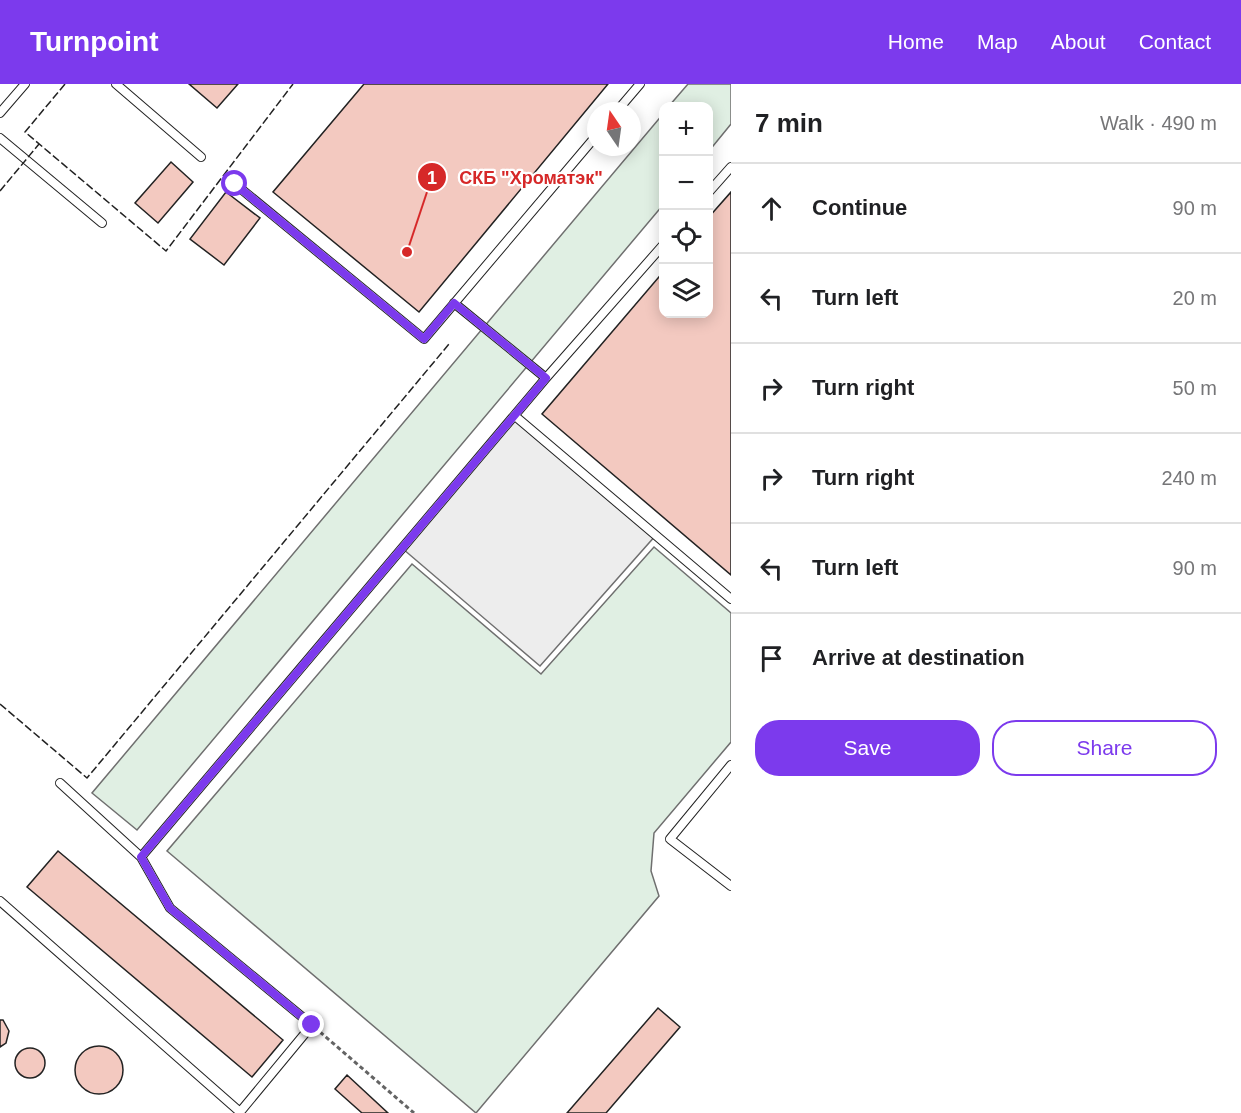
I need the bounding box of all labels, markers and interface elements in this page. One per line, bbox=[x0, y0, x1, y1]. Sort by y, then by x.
text: Turnpoint bbox=[30, 26, 159, 57]
text: Home bbox=[888, 30, 944, 53]
text: Map bbox=[977, 30, 1018, 53]
text: About bbox=[1051, 30, 1106, 53]
text: Contact bbox=[1139, 30, 1211, 53]
north arrow bbox=[587, 102, 641, 156]
map controls bbox=[659, 102, 713, 318]
button: + bbox=[659, 102, 713, 156]
text: 7 min bbox=[755, 108, 823, 138]
text: Walk · 490 m bbox=[1100, 112, 1217, 134]
button: − bbox=[659, 156, 713, 210]
callout: СКБ "Хроматэк" bbox=[417, 159, 614, 195]
text: 1 bbox=[427, 168, 437, 188]
text: СКБ "Хроматэк" bbox=[459, 168, 603, 188]
route start bbox=[221, 170, 247, 196]
icon: ahead bbox=[755, 192, 788, 225]
text: Continue bbox=[812, 195, 907, 220]
text: 90 m bbox=[1173, 197, 1217, 219]
button: locate bbox=[659, 210, 713, 264]
button: layers bbox=[659, 264, 713, 318]
icon: left bbox=[755, 282, 788, 315]
text: Turn left bbox=[812, 285, 898, 310]
text: 20 m bbox=[1173, 287, 1217, 309]
icon: right bbox=[755, 372, 788, 405]
text: Turn right bbox=[812, 375, 914, 400]
text: 50 m bbox=[1173, 377, 1217, 399]
icon: right bbox=[755, 462, 788, 495]
text: Turn right bbox=[812, 465, 914, 490]
text: 240 m bbox=[1161, 467, 1217, 489]
icon: left bbox=[755, 552, 788, 585]
text: Turn left bbox=[812, 555, 898, 580]
text: 90 m bbox=[1173, 557, 1217, 579]
icon: arrive bbox=[755, 642, 788, 675]
text: Arrive at destination bbox=[812, 645, 1025, 670]
button: Save bbox=[755, 720, 980, 776]
button: Share bbox=[992, 720, 1217, 776]
route end bbox=[298, 1011, 324, 1037]

